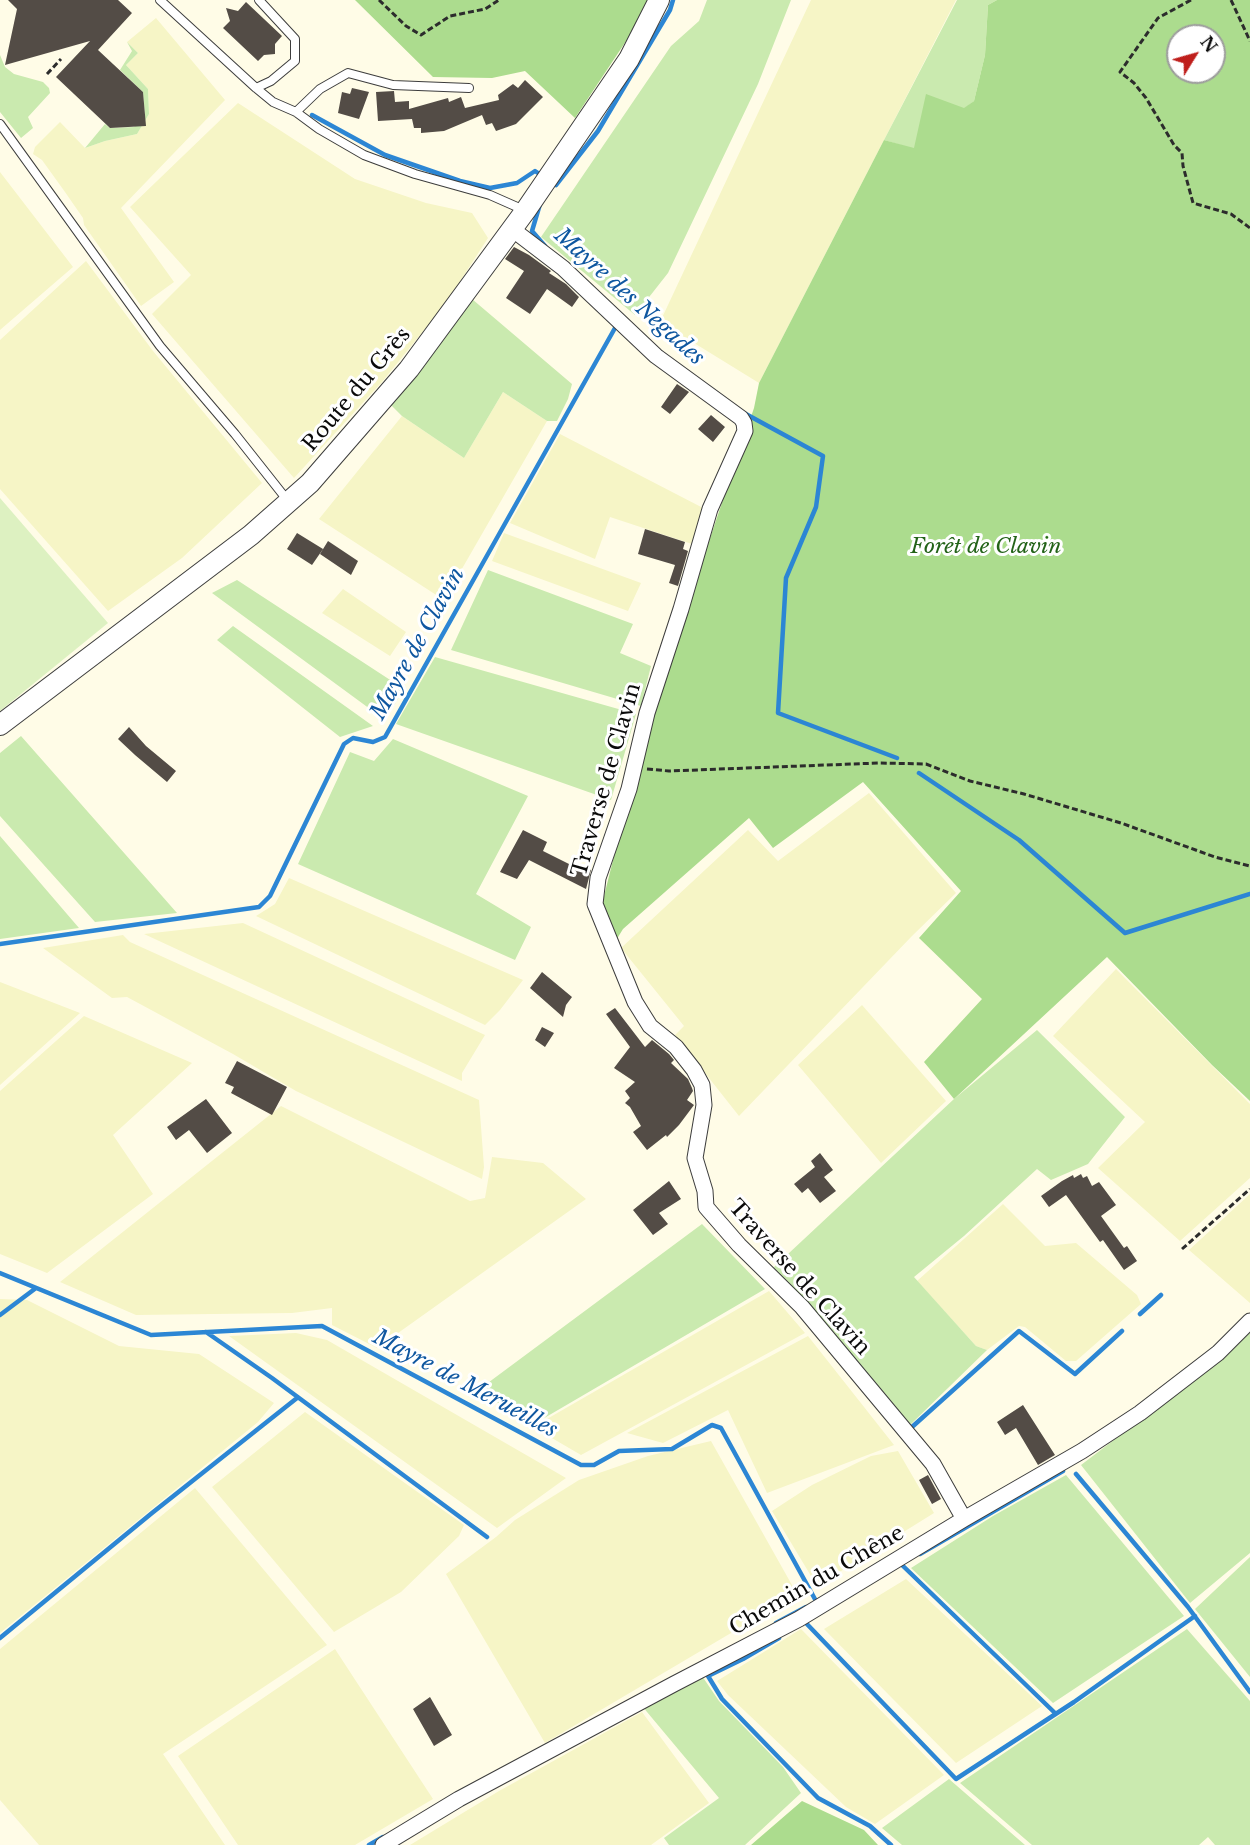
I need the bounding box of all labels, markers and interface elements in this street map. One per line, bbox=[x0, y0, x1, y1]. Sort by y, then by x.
north arrow bbox=[1166, 24, 1226, 84]
text: N bbox=[1196, 32, 1221, 56]
water label: Mayre des Negades bbox=[549, 223, 709, 371]
street label: Route du Grès bbox=[298, 323, 416, 457]
park label: Forêt de Clavin bbox=[911, 534, 1061, 560]
water label: Mayre de Clavin bbox=[365, 563, 471, 725]
street label: Traverse de Clavin bbox=[567, 680, 647, 880]
street label: Traverse de Clavin bbox=[723, 1195, 875, 1361]
water label: Mayre de Merueilles bbox=[368, 1324, 562, 1444]
street label: Chemin du Chêne bbox=[725, 1521, 909, 1641]

